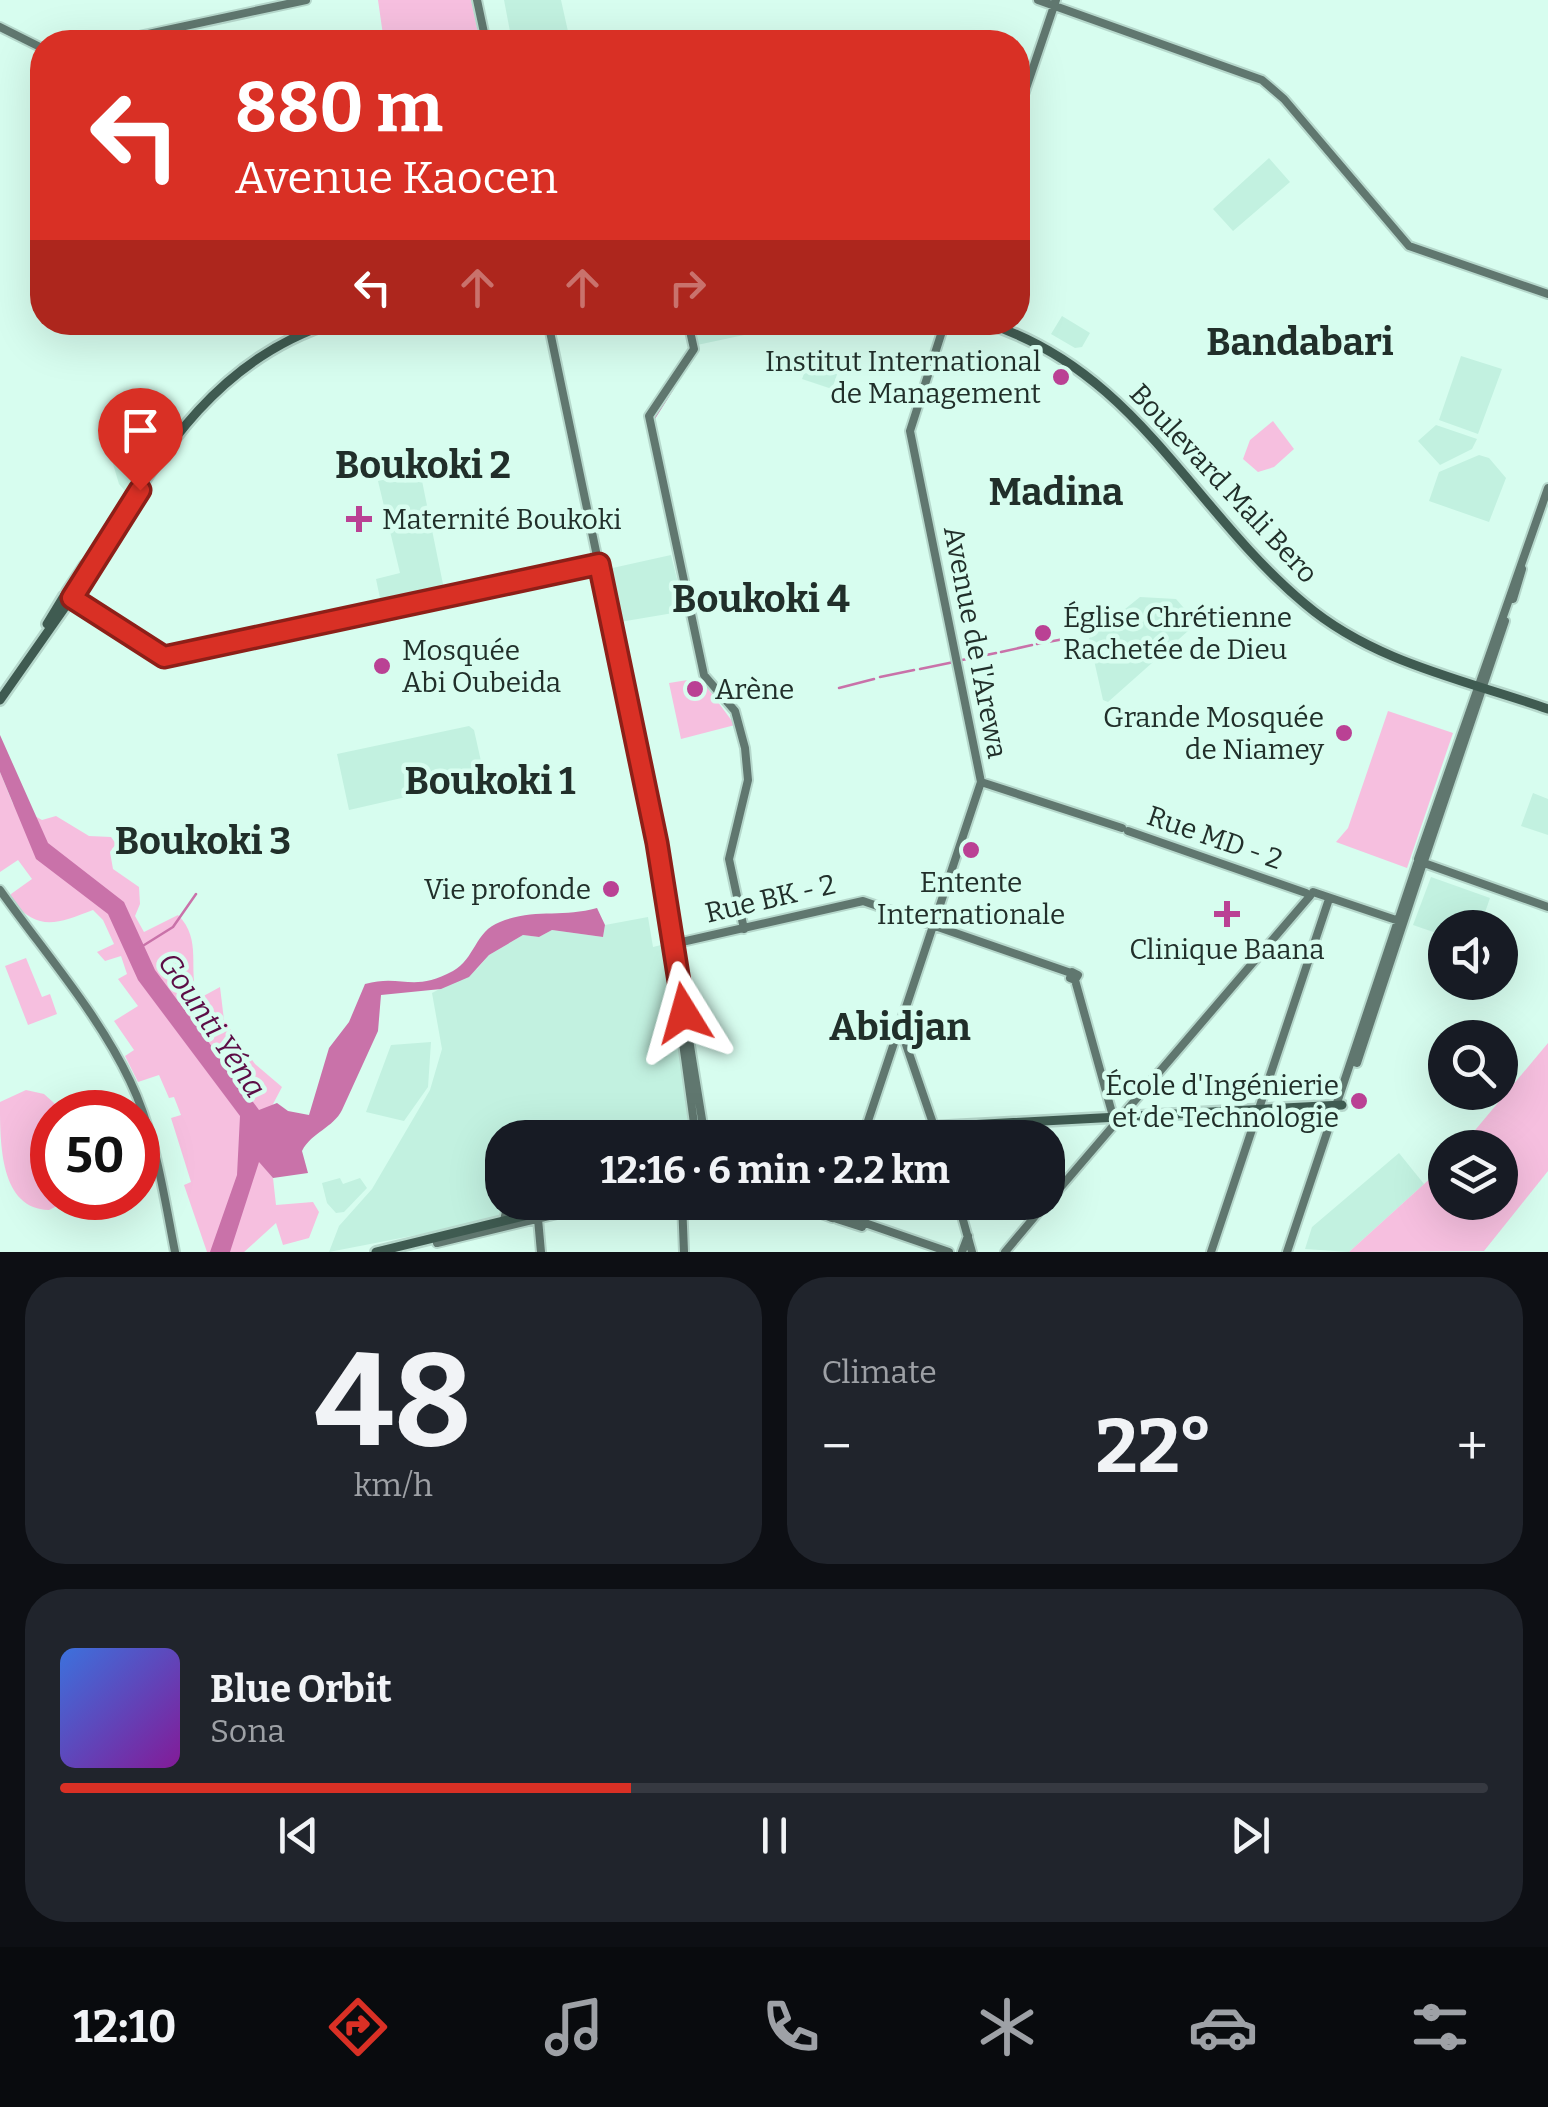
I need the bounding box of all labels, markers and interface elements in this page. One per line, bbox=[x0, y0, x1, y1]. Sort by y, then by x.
text: 880 m bbox=[235, 66, 443, 150]
icon: left bbox=[70, 70, 200, 200]
text: Avenue Kaocen bbox=[235, 151, 558, 205]
icon: left bbox=[345, 260, 400, 315]
icon: ahead bbox=[450, 260, 505, 315]
icon: ahead bbox=[555, 260, 610, 315]
icon: right bbox=[660, 260, 715, 315]
district label: Bandabari bbox=[1206, 319, 1394, 365]
place label: Institut International de Management bbox=[765, 345, 1041, 410]
marker: Institut International de Management bbox=[1050, 366, 1072, 388]
street label: Boulevard Mali Bero bbox=[1123, 377, 1324, 590]
pin bbox=[98, 388, 183, 491]
icon: arrive bbox=[113, 403, 168, 458]
district label: Boukoki 2 bbox=[335, 442, 511, 488]
district label: Madina bbox=[989, 469, 1123, 515]
place label: Maternité Boukoki bbox=[382, 503, 622, 536]
marker: Maternité Boukoki bbox=[346, 506, 372, 532]
street label: Avenue de l'Arewa bbox=[937, 523, 1014, 761]
district label: Boukoki 4 bbox=[672, 576, 850, 622]
place label: Église Chrétienne Rachetée de Dieu bbox=[1063, 600, 1292, 666]
marker: Église Chrétienne Rachetée de Dieu bbox=[1032, 622, 1054, 644]
place label: Mosquée Abi Oubeida bbox=[402, 634, 561, 699]
marker: Mosquée Abi Oubeida bbox=[371, 655, 393, 677]
place label: Arène bbox=[715, 673, 794, 706]
marker: Arène bbox=[684, 678, 706, 700]
place label: Grande Mosquée de Niamey bbox=[1103, 701, 1324, 766]
marker: Grande Mosquée de Niamey bbox=[1333, 722, 1355, 744]
district label: Boukoki 1 bbox=[404, 758, 576, 804]
street label: Rue MD - 2 bbox=[1143, 799, 1287, 876]
district label: Boukoki 3 bbox=[115, 818, 291, 864]
marker: Entente Internationale bbox=[960, 839, 982, 861]
place label: Entente Internationale bbox=[877, 866, 1065, 931]
street label: Rue BK - 2 bbox=[702, 867, 838, 929]
place label: Vie profonde bbox=[424, 873, 591, 906]
marker: Vie profonde bbox=[600, 878, 622, 900]
marker: Clinique Baana bbox=[1214, 901, 1240, 927]
map controls bbox=[1428, 910, 1518, 1220]
button: sound bbox=[1428, 910, 1518, 1000]
place label: Clinique Baana bbox=[1129, 933, 1325, 966]
water label: Gounti Yéna bbox=[150, 946, 274, 1104]
position arrow bbox=[632, 961, 736, 1065]
district label: Abidjan bbox=[829, 1004, 971, 1050]
button: search bbox=[1428, 1020, 1518, 1110]
place label: École d'Ingénierie et de Technologie bbox=[1105, 1068, 1339, 1134]
speed limit sign: 50 bbox=[30, 1090, 160, 1220]
marker: École d'Ingénierie et de Technologie bbox=[1348, 1090, 1370, 1112]
button: layers bbox=[1428, 1130, 1518, 1220]
text: 12:16 · 6 min · 2.2 km bbox=[600, 1147, 950, 1193]
text: 48 bbox=[315, 1323, 472, 1479]
text: Climate bbox=[822, 1353, 937, 1391]
text: 22° bbox=[1095, 1402, 1213, 1492]
text: − bbox=[822, 1414, 852, 1480]
text: + bbox=[1457, 1414, 1488, 1480]
text: km/h bbox=[354, 1466, 433, 1504]
text: Blue Orbit bbox=[210, 1666, 392, 1712]
text: Sona bbox=[210, 1712, 285, 1750]
icon: previous bbox=[271, 1808, 326, 1863]
icon: pause bbox=[747, 1808, 802, 1863]
icon: next bbox=[1223, 1808, 1278, 1863]
icon: directions bbox=[323, 1992, 393, 2062]
icon: music bbox=[539, 1992, 609, 2062]
icon: phone bbox=[756, 1992, 826, 2062]
icon: climate bbox=[972, 1992, 1042, 2062]
icon: car bbox=[1188, 1992, 1258, 2062]
icon: filters bbox=[1405, 1992, 1475, 2062]
text: 12:10 bbox=[73, 2000, 176, 2054]

